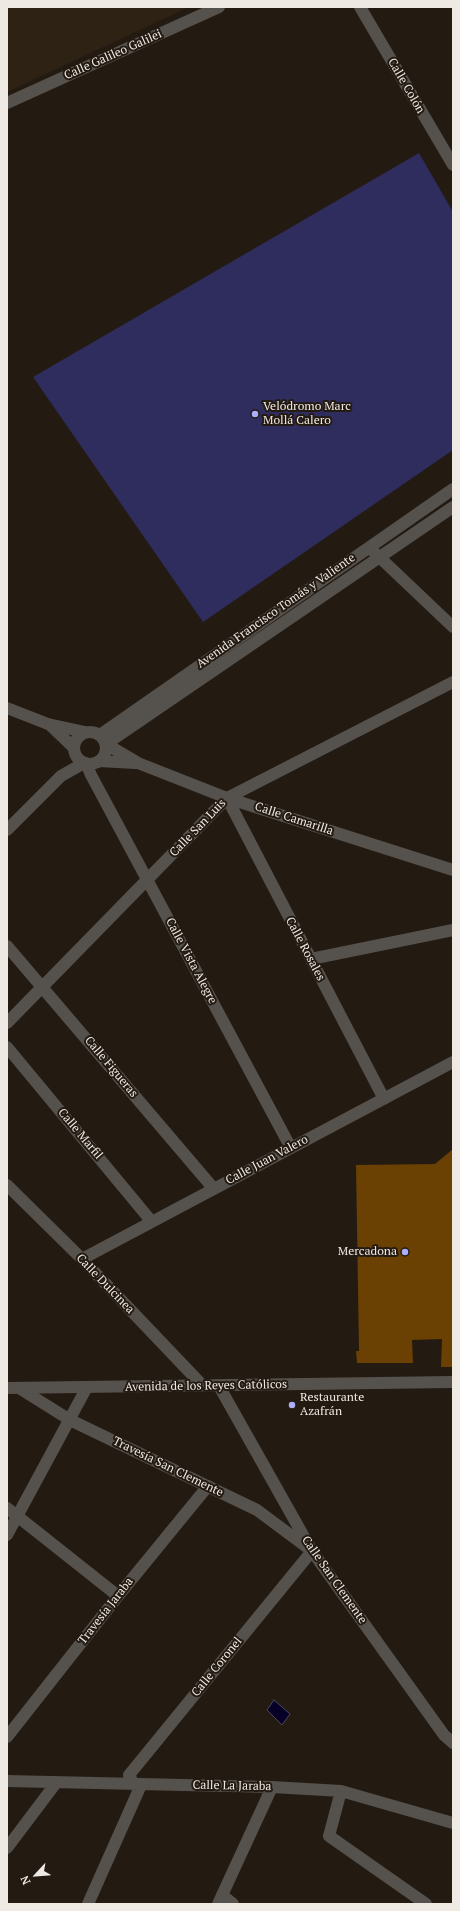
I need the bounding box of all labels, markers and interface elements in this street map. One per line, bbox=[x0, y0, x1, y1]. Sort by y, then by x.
street label: Calle Galileo Galilei bbox=[62, 27, 164, 83]
street label: Calle Colón bbox=[384, 56, 428, 116]
place label: Velódromo Marc Mollá Calero bbox=[263, 400, 351, 428]
marker: Velódromo Marc Mollá Calero bbox=[250, 409, 260, 419]
street label: Avenida Francisco Tomás y Valiente bbox=[194, 551, 358, 671]
street label: Calle San Luis bbox=[167, 796, 229, 860]
street label: Calle Camarilla bbox=[253, 800, 335, 838]
street label: Calle Rosales bbox=[282, 915, 328, 983]
street label: Calle Vista Alegre bbox=[162, 916, 220, 1006]
street label: Calle Figueras bbox=[81, 1034, 141, 1100]
street label: Calle Marfil bbox=[55, 1106, 105, 1162]
street label: Calle Juan Valero bbox=[223, 1132, 311, 1188]
place label: Mercadona bbox=[338, 1245, 397, 1259]
marker: Mercadona bbox=[400, 1247, 410, 1257]
street label: Calle Dulcinea bbox=[73, 1251, 137, 1317]
street label: Avenida de los Reyes Católicos bbox=[125, 1377, 287, 1395]
place label: Restaurante Azafrán bbox=[300, 1391, 364, 1419]
marker: Restaurante Azafrán bbox=[287, 1400, 297, 1410]
street label: Travesía San Clemente bbox=[110, 1434, 226, 1500]
street label: Calle San Clemente bbox=[298, 1533, 370, 1627]
street label: Travesía Jaraba bbox=[75, 1575, 137, 1647]
street label: Calle Coronel bbox=[189, 1634, 245, 1700]
street label: Calle La Jaraba bbox=[192, 1778, 272, 1794]
north arrow bbox=[16, 1855, 56, 1895]
text: N bbox=[17, 1873, 33, 1887]

